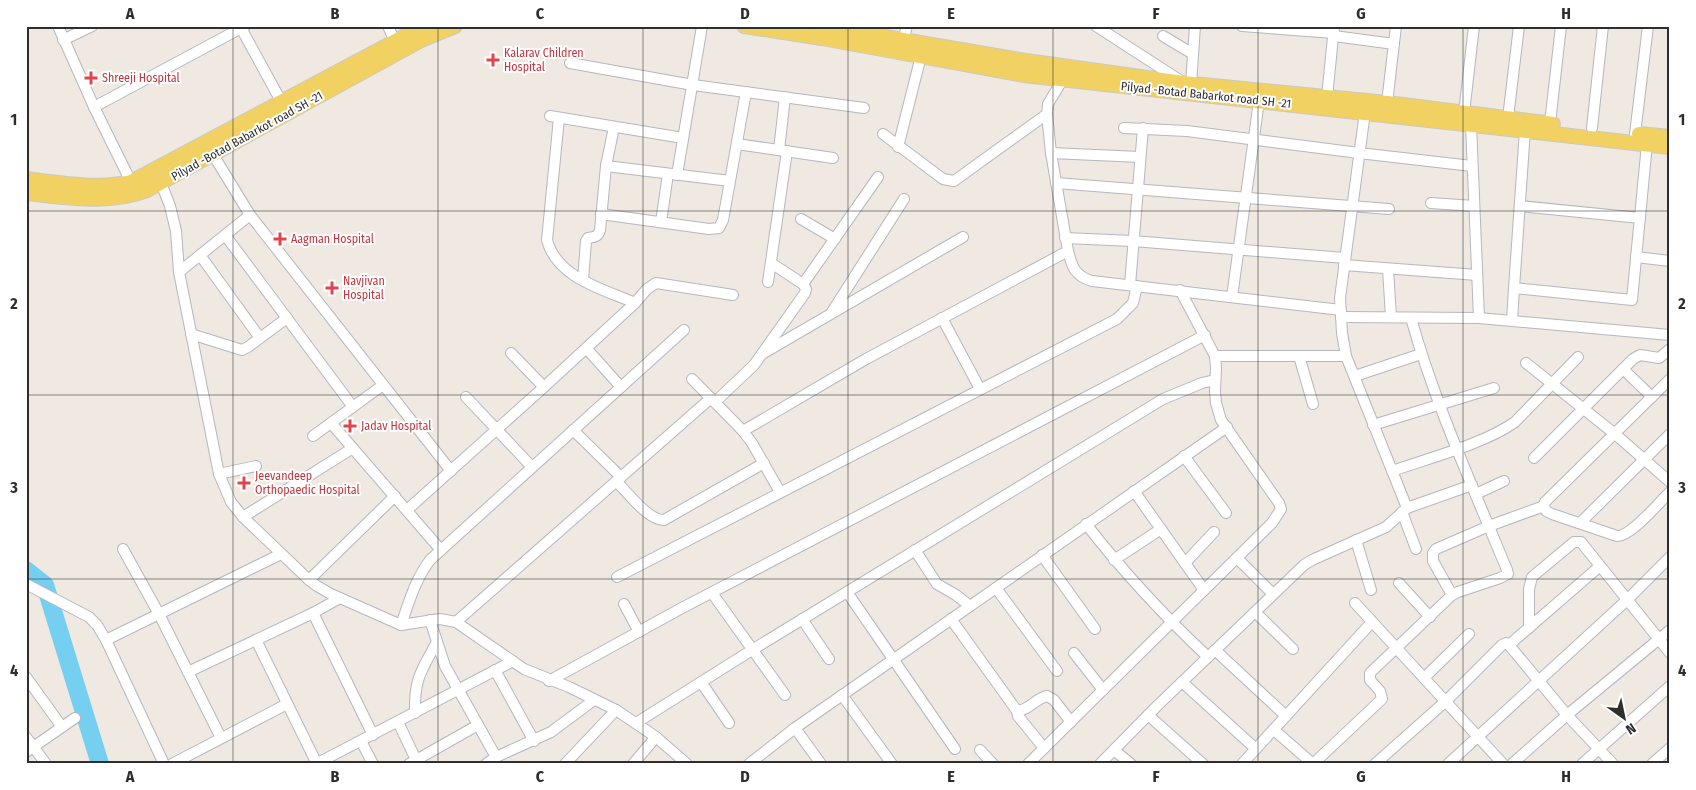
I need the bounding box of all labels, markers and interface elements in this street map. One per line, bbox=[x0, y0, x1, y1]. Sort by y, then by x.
text: A bbox=[125, 4, 135, 23]
text: B bbox=[331, 4, 340, 23]
text: C bbox=[536, 4, 545, 23]
text: D bbox=[740, 4, 750, 23]
text: E bbox=[947, 4, 955, 23]
text: F bbox=[1152, 4, 1160, 23]
text: G bbox=[1356, 4, 1366, 23]
text: H bbox=[1561, 4, 1571, 23]
place label: Kalarav Children Hospital bbox=[504, 46, 584, 74]
marker: Kalarav Children Hospital bbox=[486, 53, 500, 67]
marker: Shreeji Hospital bbox=[84, 71, 98, 85]
place label: Shreeji Hospital bbox=[102, 71, 180, 85]
street label: Pilyad -Botad Babarkot road SH -21 bbox=[1120, 79, 1292, 111]
street label: Pilyad -Botad Babarkot road SH -21 bbox=[169, 88, 325, 184]
text: 1 bbox=[11, 110, 17, 129]
text: 1 bbox=[1679, 110, 1685, 129]
marker: Aagman Hospital bbox=[273, 232, 287, 246]
place label: Aagman Hospital bbox=[291, 232, 374, 246]
place label: Navjivan Hospital bbox=[343, 274, 385, 302]
marker: Navjivan Hospital bbox=[325, 281, 339, 295]
text: 2 bbox=[9, 294, 18, 313]
text: 2 bbox=[1677, 294, 1686, 313]
marker: Jadav Hospital bbox=[343, 419, 357, 433]
place label: Jadav Hospital bbox=[361, 419, 431, 433]
place label: Jeevandeep Orthopaedic Hospital bbox=[255, 469, 360, 497]
marker: Jeevandeep Orthopaedic Hospital bbox=[237, 476, 251, 490]
text: 3 bbox=[9, 478, 18, 497]
text: 3 bbox=[1677, 478, 1686, 497]
text: 4 bbox=[10, 661, 18, 680]
text: 4 bbox=[1678, 661, 1686, 680]
north arrow bbox=[1598, 692, 1648, 742]
text: N bbox=[1623, 719, 1639, 738]
text: A bbox=[125, 767, 135, 786]
text: B bbox=[331, 767, 340, 786]
text: C bbox=[536, 767, 545, 786]
text: D bbox=[740, 767, 750, 786]
text: E bbox=[947, 767, 955, 786]
text: F bbox=[1152, 767, 1160, 786]
text: G bbox=[1356, 767, 1366, 786]
text: H bbox=[1561, 767, 1571, 786]

